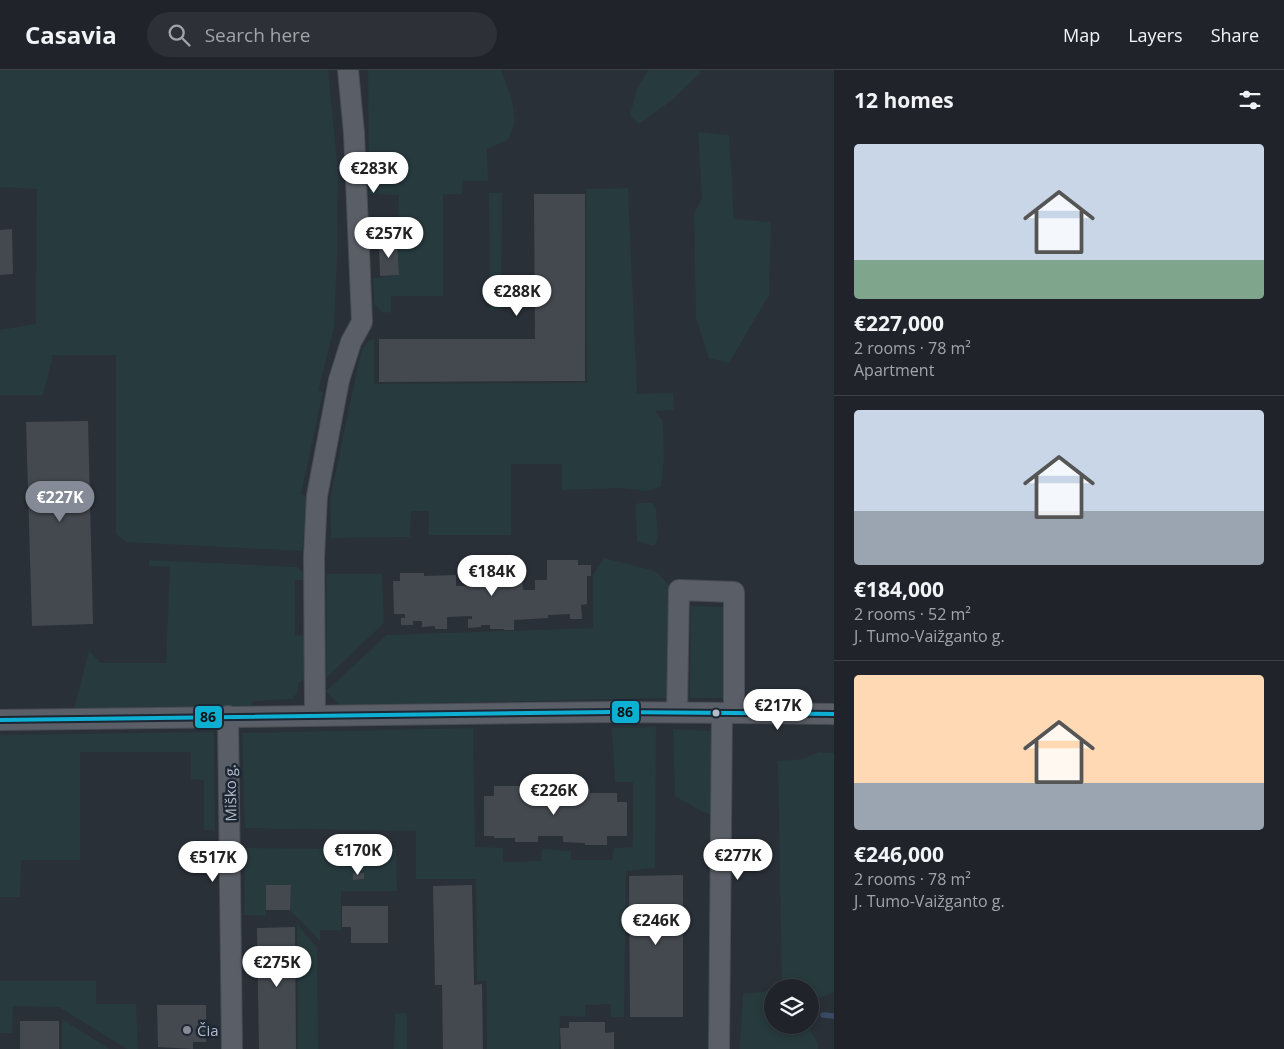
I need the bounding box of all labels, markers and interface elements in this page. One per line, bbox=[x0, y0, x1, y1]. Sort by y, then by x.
search box bbox=[147, 12, 497, 57]
text: Casavia bbox=[25, 18, 117, 51]
icon: search bbox=[165, 21, 193, 49]
text: Search here bbox=[205, 22, 311, 48]
text: Map bbox=[1063, 23, 1100, 47]
text: Layers bbox=[1128, 23, 1183, 47]
text: Share bbox=[1211, 23, 1259, 47]
text: 12 homes bbox=[854, 86, 954, 114]
icon: filters bbox=[1236, 86, 1264, 114]
pin: €283K bbox=[339, 152, 409, 194]
text: €283K bbox=[350, 157, 398, 179]
icon: home bbox=[1014, 177, 1104, 267]
pin: €257K bbox=[354, 216, 424, 259]
text: €257K bbox=[365, 222, 413, 244]
pin: €288K bbox=[482, 274, 552, 317]
text: €288K bbox=[493, 280, 541, 302]
text: €227,000 bbox=[854, 309, 944, 337]
text: 2 rooms · 78 m² bbox=[854, 337, 971, 359]
text: Apartment bbox=[854, 359, 934, 381]
icon: home bbox=[1014, 442, 1104, 532]
pin: €227K bbox=[25, 480, 95, 523]
text: €227K bbox=[36, 486, 84, 508]
pin: €184K bbox=[457, 554, 527, 597]
text: €184K bbox=[468, 560, 516, 582]
text: €184,000 bbox=[854, 575, 944, 603]
text: 2 rooms · 52 m² bbox=[854, 603, 971, 625]
text: J. Tumo-Vaižganto g. bbox=[854, 625, 1005, 647]
pin: €217K bbox=[743, 688, 813, 731]
text: €217K bbox=[754, 694, 802, 716]
line badge: 86 bbox=[611, 700, 640, 724]
text: 86 bbox=[617, 702, 633, 721]
line badge: 86 bbox=[194, 705, 223, 729]
text: 86 bbox=[200, 707, 216, 726]
icon: home bbox=[1014, 707, 1104, 797]
unlabelled marker bbox=[711, 708, 721, 718]
street label: Miško g. bbox=[220, 764, 240, 822]
pin: €226K bbox=[519, 774, 589, 816]
text: €226K bbox=[530, 779, 578, 801]
pin: €170K bbox=[323, 834, 393, 876]
pin: €277K bbox=[703, 838, 773, 881]
text: €170K bbox=[334, 839, 382, 861]
pin: €517K bbox=[178, 840, 248, 883]
text: €246,000 bbox=[854, 840, 944, 868]
text: €277K bbox=[714, 844, 762, 866]
text: €517K bbox=[189, 846, 237, 868]
text: 2 rooms · 78 m² bbox=[854, 868, 971, 890]
text: J. Tumo-Vaižganto g. bbox=[854, 890, 1005, 912]
pin: €246K bbox=[621, 904, 691, 946]
text: €246K bbox=[632, 909, 680, 931]
pin: €275K bbox=[242, 946, 312, 988]
text: €275K bbox=[253, 951, 301, 973]
map controls bbox=[764, 979, 819, 1034]
button: layers bbox=[764, 979, 819, 1034]
place label: Čia bbox=[197, 1020, 219, 1040]
marker: Čia bbox=[181, 1024, 193, 1036]

